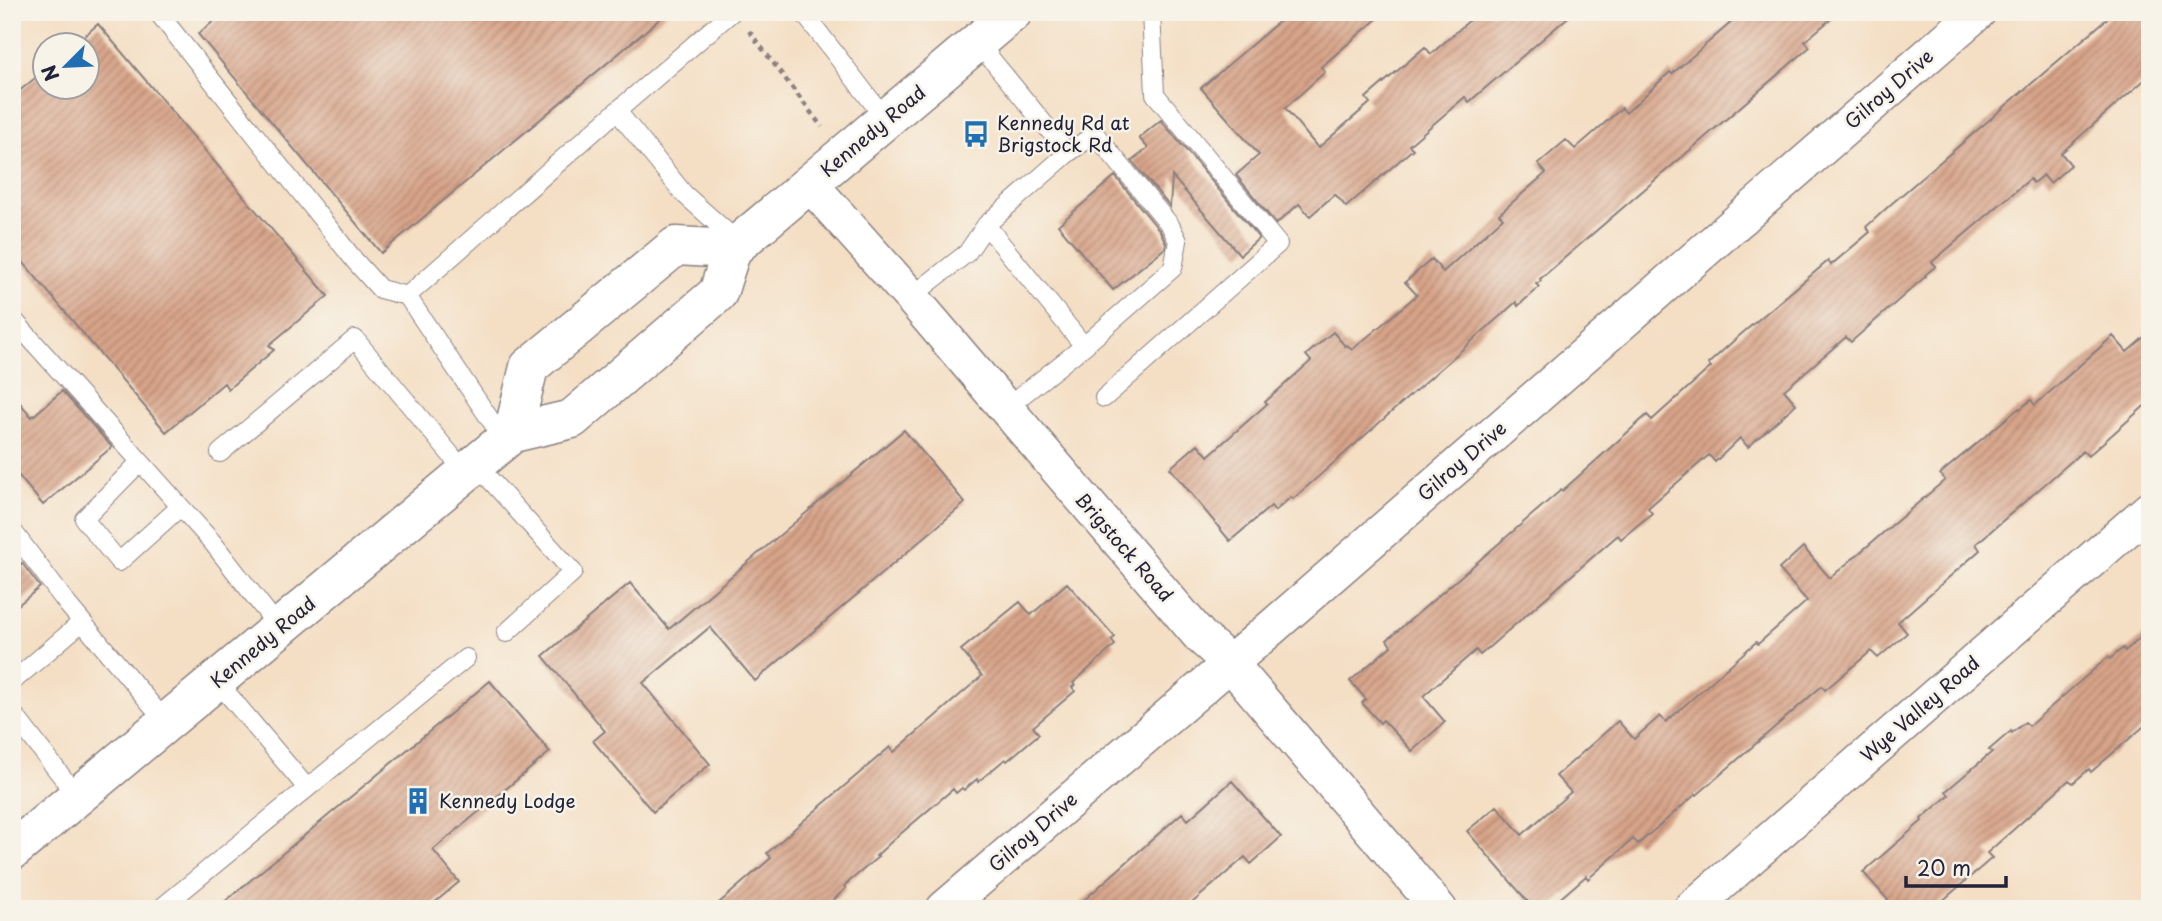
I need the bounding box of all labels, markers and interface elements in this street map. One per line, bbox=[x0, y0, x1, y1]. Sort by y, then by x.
north arrow bbox=[32, 32, 102, 102]
street label: Gilroy Drive bbox=[1838, 42, 1939, 135]
text: N bbox=[34, 61, 65, 86]
street label: Kennedy Road bbox=[814, 78, 931, 183]
place label: Kennedy Rd at Brigstock Rd bbox=[997, 108, 1130, 158]
bus stop icon: Kennedy Rd at Brigstock Rd bbox=[961, 119, 991, 149]
street label: Gilroy Drive bbox=[1411, 414, 1512, 507]
street label: Brigstock Road bbox=[1069, 485, 1180, 607]
street label: Kennedy Road bbox=[204, 589, 321, 694]
street label: Wye Valley Road bbox=[1854, 648, 1985, 768]
street label: Gilroy Drive bbox=[982, 785, 1083, 878]
building icon: Kennedy Lodge bbox=[403, 786, 433, 816]
place label: Kennedy Lodge bbox=[439, 786, 575, 814]
scale bar bbox=[1906, 844, 2006, 888]
text: 20 m bbox=[1917, 851, 1971, 883]

